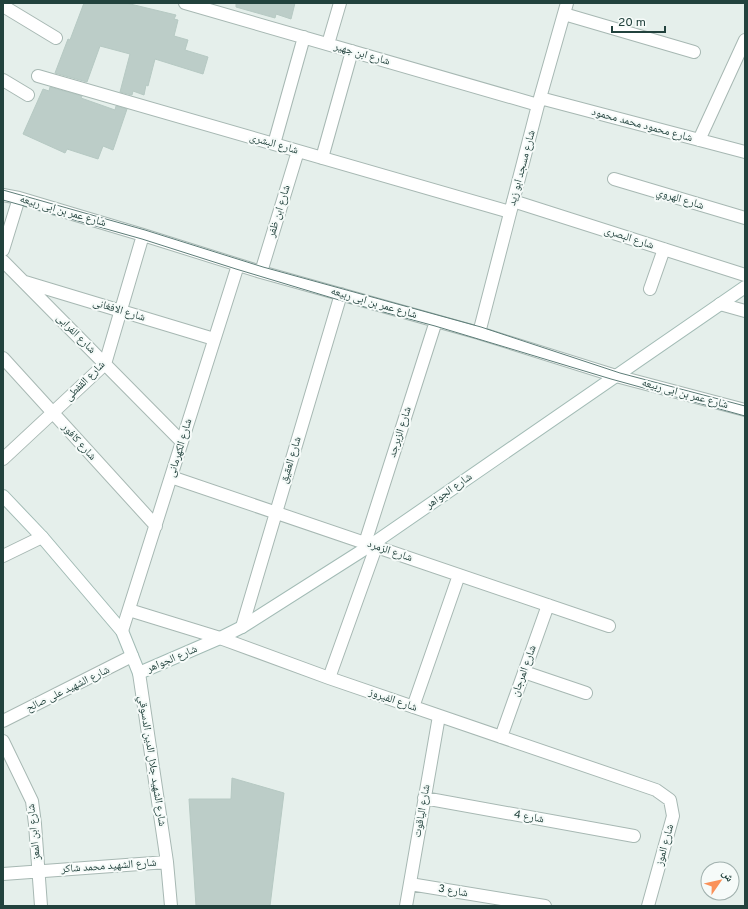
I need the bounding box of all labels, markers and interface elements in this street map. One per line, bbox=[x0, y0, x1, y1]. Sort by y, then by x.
scale bar bbox=[612, 8, 665, 34]
text: 20 m bbox=[618, 15, 646, 31]
street label: شارع ابن جهير bbox=[331, 39, 392, 69]
street label: شارع محمود محمد محمود bbox=[590, 105, 694, 145]
street label: شارع مسجد ابو زيد bbox=[505, 129, 539, 207]
street label: شارع البشرى bbox=[248, 130, 300, 158]
street label: شارع ابن ظفر bbox=[264, 183, 294, 240]
street label: شارع الهروي bbox=[654, 185, 705, 214]
street label: شارع عمر بن ابى ربيعه bbox=[18, 192, 108, 230]
street label: شارع البصرى bbox=[602, 223, 656, 253]
street label: شارع عمر بن ابى ربيعه bbox=[329, 284, 419, 322]
street label: شارع الافغانى bbox=[91, 295, 147, 325]
street label: شارع الفرابى bbox=[53, 311, 99, 357]
street label: شارع القفطى bbox=[62, 358, 108, 404]
street label: شارع عمر بن ابى ربيعه bbox=[640, 376, 730, 412]
street label: شارع الزبرجد bbox=[385, 405, 415, 459]
street label: شارع الكهرمانى bbox=[164, 417, 196, 479]
street label: شارع كافور bbox=[58, 420, 99, 463]
street label: شارع العقيق bbox=[277, 435, 305, 485]
street label: شارع الجواهر bbox=[422, 470, 475, 513]
street label: شارع الزمرد bbox=[366, 537, 414, 565]
street label: شارع الجواهر bbox=[144, 642, 199, 676]
street label: شارع المرجان bbox=[508, 643, 540, 699]
street label: شارع الشهيد على صالح bbox=[24, 663, 112, 715]
street label: شارع الفيروز bbox=[366, 685, 419, 715]
street label: شارع الشهيد جلال الدين الدسوقي bbox=[134, 695, 169, 828]
street label: شارع الياقوت bbox=[410, 783, 434, 839]
street label: شارع ابن المعز bbox=[24, 803, 44, 862]
street label: شارع 4 bbox=[513, 807, 545, 827]
street label: شارع الموز bbox=[652, 823, 677, 868]
street label: شارع الشهيد محمد شاكر bbox=[60, 856, 157, 876]
north arrow bbox=[700, 861, 740, 901]
text: ش bbox=[718, 867, 737, 885]
street label: شارع 3 bbox=[437, 882, 469, 900]

